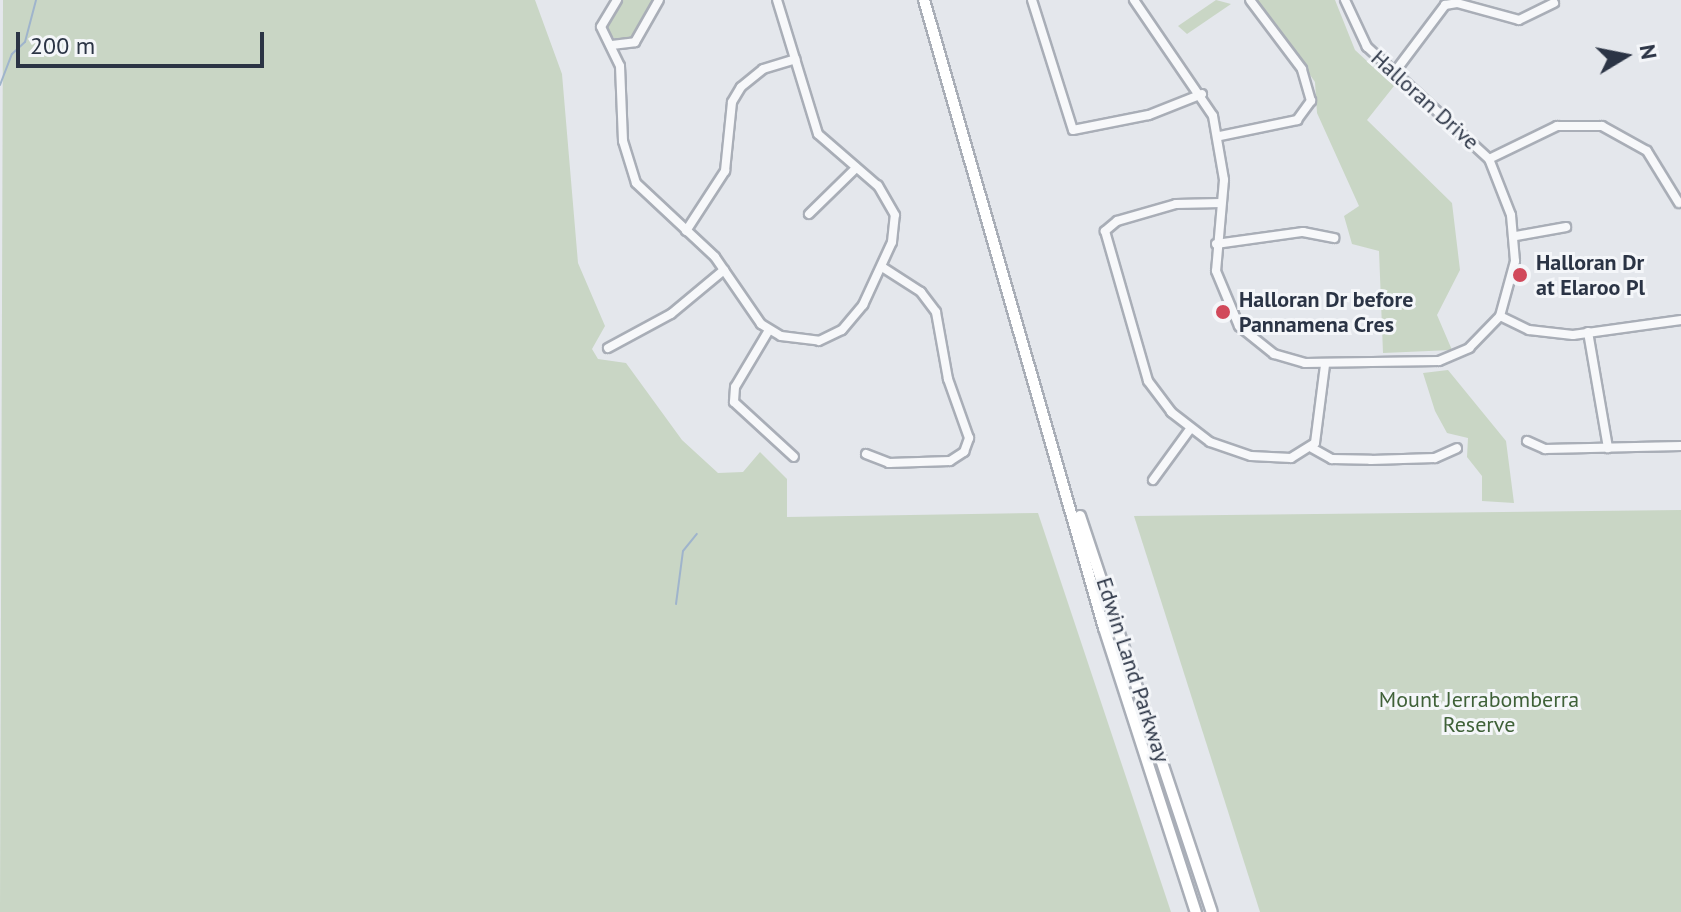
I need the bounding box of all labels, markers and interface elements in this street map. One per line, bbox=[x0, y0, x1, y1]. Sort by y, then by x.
scale bar bbox=[20, 16, 268, 66]
north arrow bbox=[1585, 16, 1665, 96]
text: 200 m bbox=[30, 30, 95, 61]
text: N bbox=[1634, 42, 1664, 61]
street label: Halloran Drive bbox=[1366, 45, 1484, 155]
place label: Halloran Dr at Elaroo Pl bbox=[1536, 249, 1645, 300]
marker: Halloran Dr at Elaroo Pl bbox=[1511, 266, 1529, 284]
place label: Halloran Dr before Pannamena Cres bbox=[1239, 286, 1413, 338]
marker: Halloran Dr before Pannamena Cres bbox=[1214, 303, 1232, 321]
street label: Edwin Land Parkway bbox=[1091, 574, 1175, 766]
park label: Mount Jerrabomberra Reserve bbox=[1379, 686, 1579, 738]

